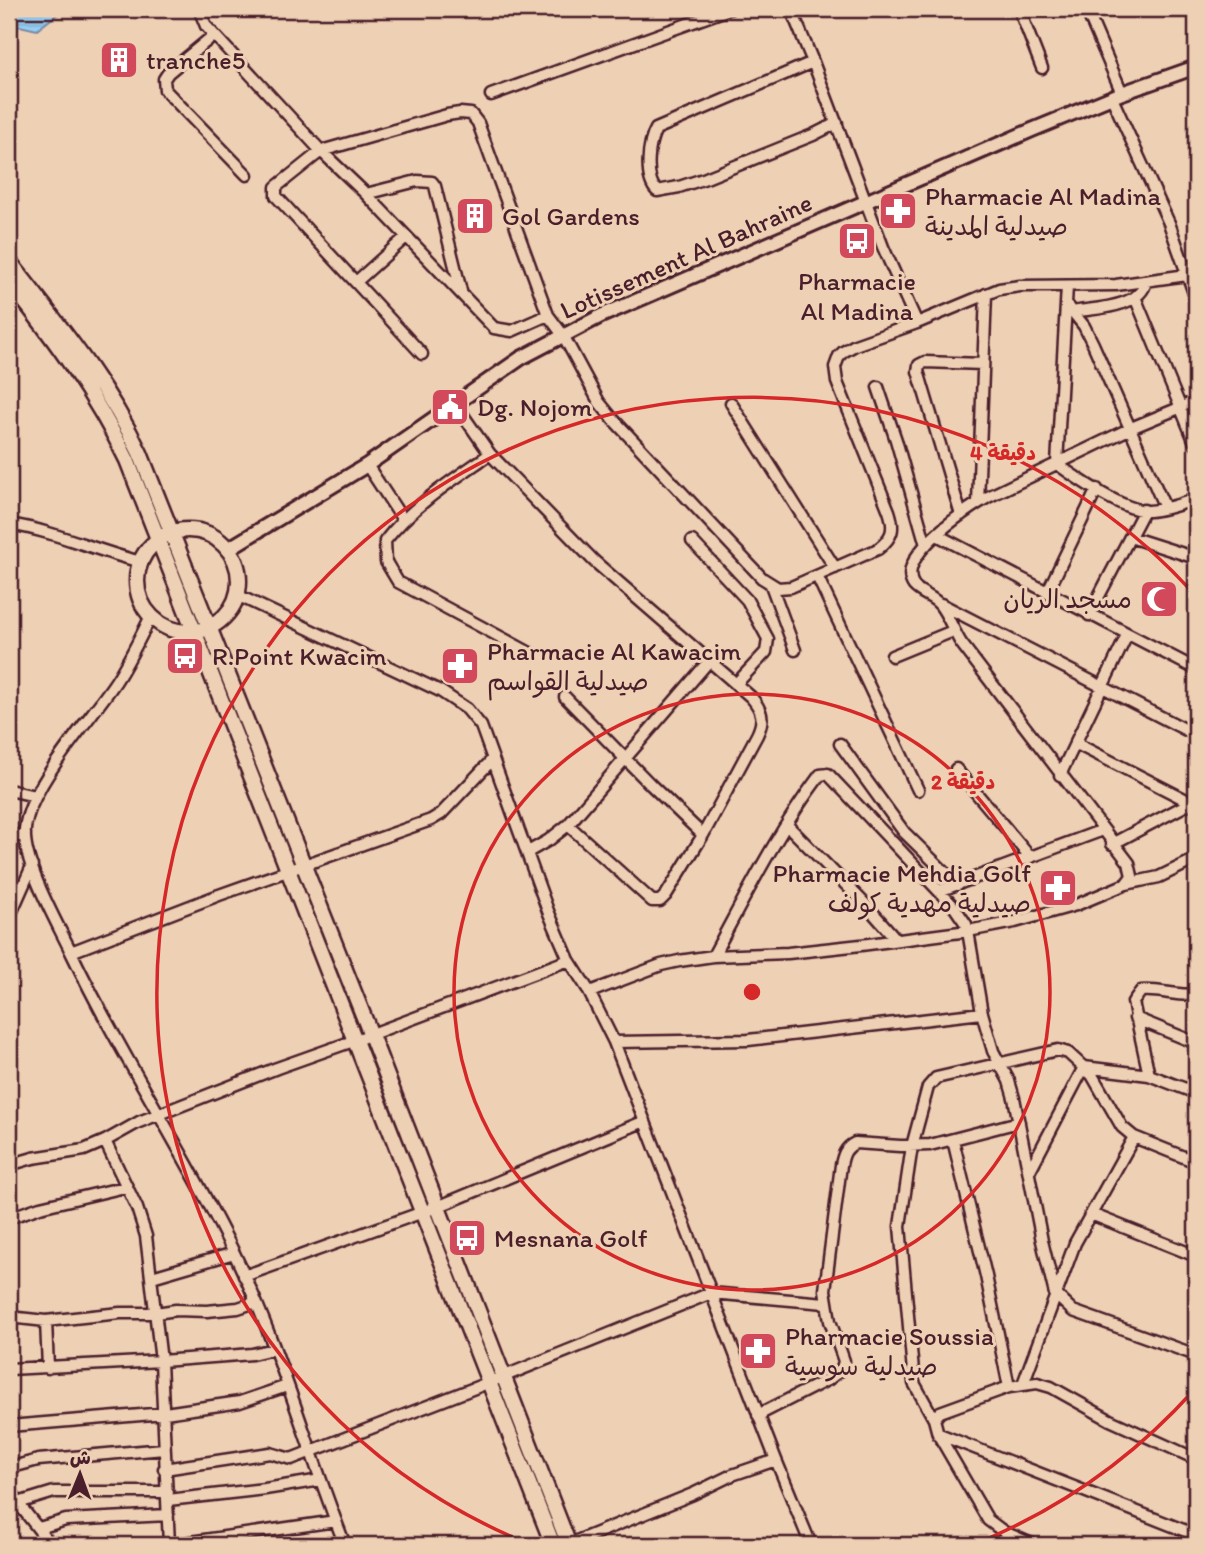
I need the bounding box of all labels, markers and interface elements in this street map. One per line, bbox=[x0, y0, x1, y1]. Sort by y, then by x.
building icon: tranche5 bbox=[98, 39, 140, 81]
place label: tranche5 bbox=[146, 44, 245, 76]
place label: Pharmacie Al Madina صيدلية المدينة bbox=[925, 180, 1161, 242]
street label: Lotissement Al Bahraine bbox=[555, 186, 817, 326]
pharmacy icon: Pharmacie Al Madina صيدلية المدينة bbox=[877, 190, 919, 232]
building icon: Gol Gardens bbox=[454, 195, 496, 237]
place label: Gol Gardens bbox=[502, 200, 640, 232]
bus stop icon: Pharmacie Al Madina bbox=[836, 220, 878, 262]
place label: Pharmacie Al Madina bbox=[798, 265, 916, 327]
public building icon: Dg. Nojom bbox=[429, 386, 471, 428]
place label: Dg. Nojom bbox=[477, 391, 592, 423]
text: 4 دقيقة bbox=[970, 440, 1036, 466]
mosque icon: مسجد الريان bbox=[1138, 578, 1180, 620]
place label: مسجد الريان bbox=[1003, 583, 1132, 615]
bus stop icon: R.Point Kwacim bbox=[164, 635, 206, 677]
place label: Pharmacie Al Kawacim صيدلية القواسم bbox=[487, 635, 741, 701]
place label: R.Point Kwacim bbox=[212, 640, 387, 672]
pharmacy icon: Pharmacie Al Kawacim صيدلية القواسم bbox=[439, 645, 481, 687]
text: 2 دقيقة bbox=[931, 769, 995, 795]
place label: Pharmacie Mehdia Golf صيدلية مهدية كولف bbox=[773, 857, 1031, 920]
pharmacy icon: Pharmacie Mehdia Golf صيدلية مهدية كولف bbox=[1037, 867, 1079, 909]
centre of rings bbox=[740, 980, 764, 1004]
bus stop icon: Mesnana Golf bbox=[446, 1217, 488, 1259]
place label: Mesnana Golf bbox=[494, 1222, 648, 1254]
place label: Pharmacie Soussia صيدلية سوسية bbox=[785, 1320, 994, 1382]
pharmacy icon: Pharmacie Soussia صيدلية سوسية bbox=[737, 1330, 779, 1372]
north arrow bbox=[46, 1438, 116, 1508]
text: ش bbox=[70, 1446, 91, 1469]

